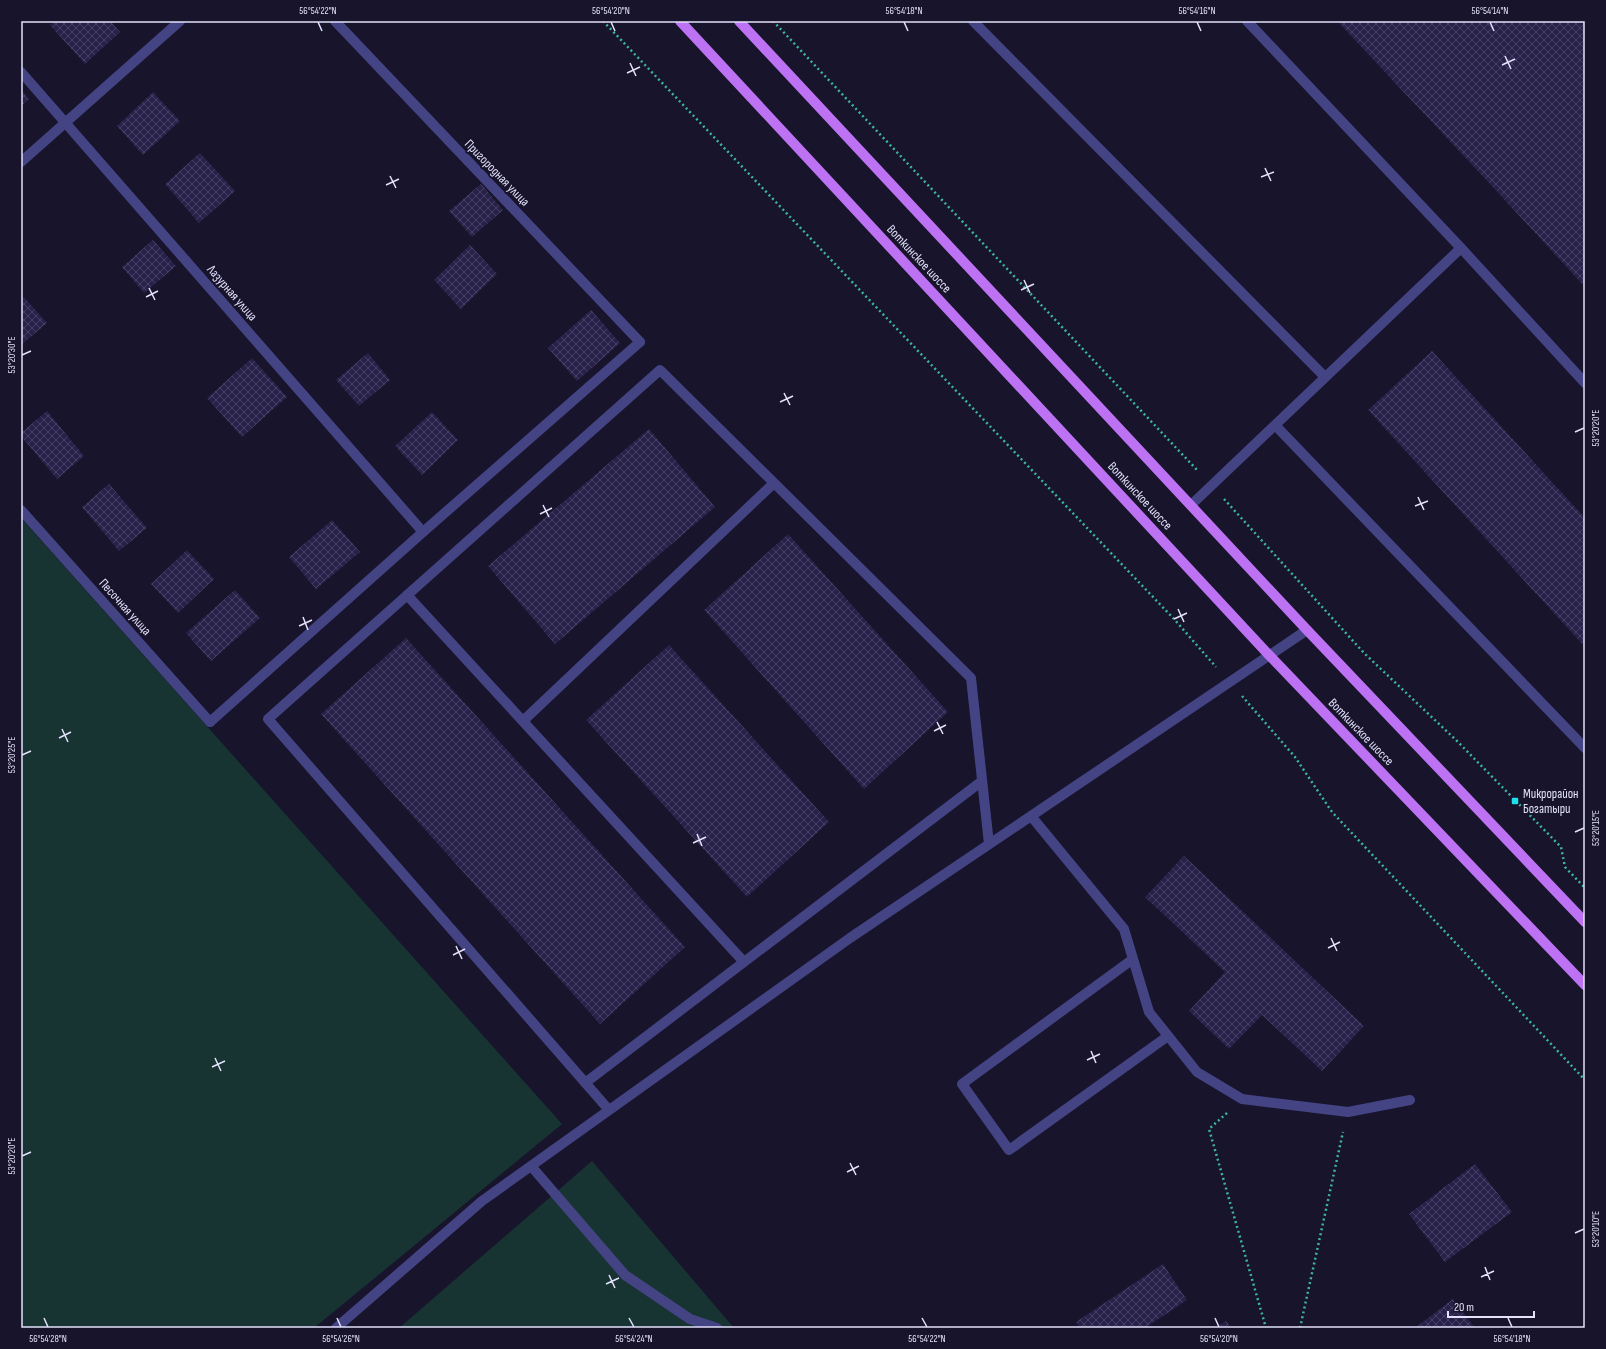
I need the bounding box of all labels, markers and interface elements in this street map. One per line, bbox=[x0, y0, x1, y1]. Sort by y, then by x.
text: 56°54'22"N bbox=[299, 5, 337, 17]
text: 56°54'20"N bbox=[592, 5, 630, 17]
text: 56°54'18"N bbox=[886, 5, 923, 17]
text: 56°54'16"N bbox=[1178, 5, 1216, 17]
text: 56°54'14"N bbox=[1472, 5, 1508, 17]
street label: Пригородная улица bbox=[461, 136, 533, 210]
street label: Воткинское шоссе bbox=[883, 222, 955, 296]
street label: Лазурная улица bbox=[203, 261, 261, 324]
text: 53°20'30"E bbox=[6, 336, 18, 374]
text: 53°20'20"E bbox=[1590, 410, 1602, 446]
street label: Воткинское шоссе bbox=[1104, 459, 1176, 533]
street label: Песочная улица bbox=[95, 575, 155, 639]
street label: Воткинское шоссе bbox=[1325, 695, 1397, 769]
text: 53°20'25"E bbox=[6, 737, 18, 773]
place label: Микрорайон Богатыри bbox=[1523, 786, 1578, 817]
marker: Микрорайон Богатыри bbox=[1510, 796, 1520, 806]
text: 53°20'15"E bbox=[1590, 810, 1602, 846]
text: 53°20'20"E bbox=[6, 1138, 18, 1174]
text: 53°20'10"E bbox=[1590, 1211, 1602, 1247]
scale bar bbox=[1448, 1293, 1534, 1319]
text: 20 m bbox=[1454, 1300, 1474, 1315]
text: 56°54'28"N bbox=[29, 1333, 67, 1345]
text: 56°54'26"N bbox=[322, 1333, 360, 1345]
text: 56°54'24"N bbox=[615, 1333, 653, 1345]
text: 56°54'22"N bbox=[908, 1333, 946, 1345]
text: 56°54'20"N bbox=[1200, 1333, 1238, 1345]
text: 56°54'18"N bbox=[1494, 1333, 1531, 1345]

